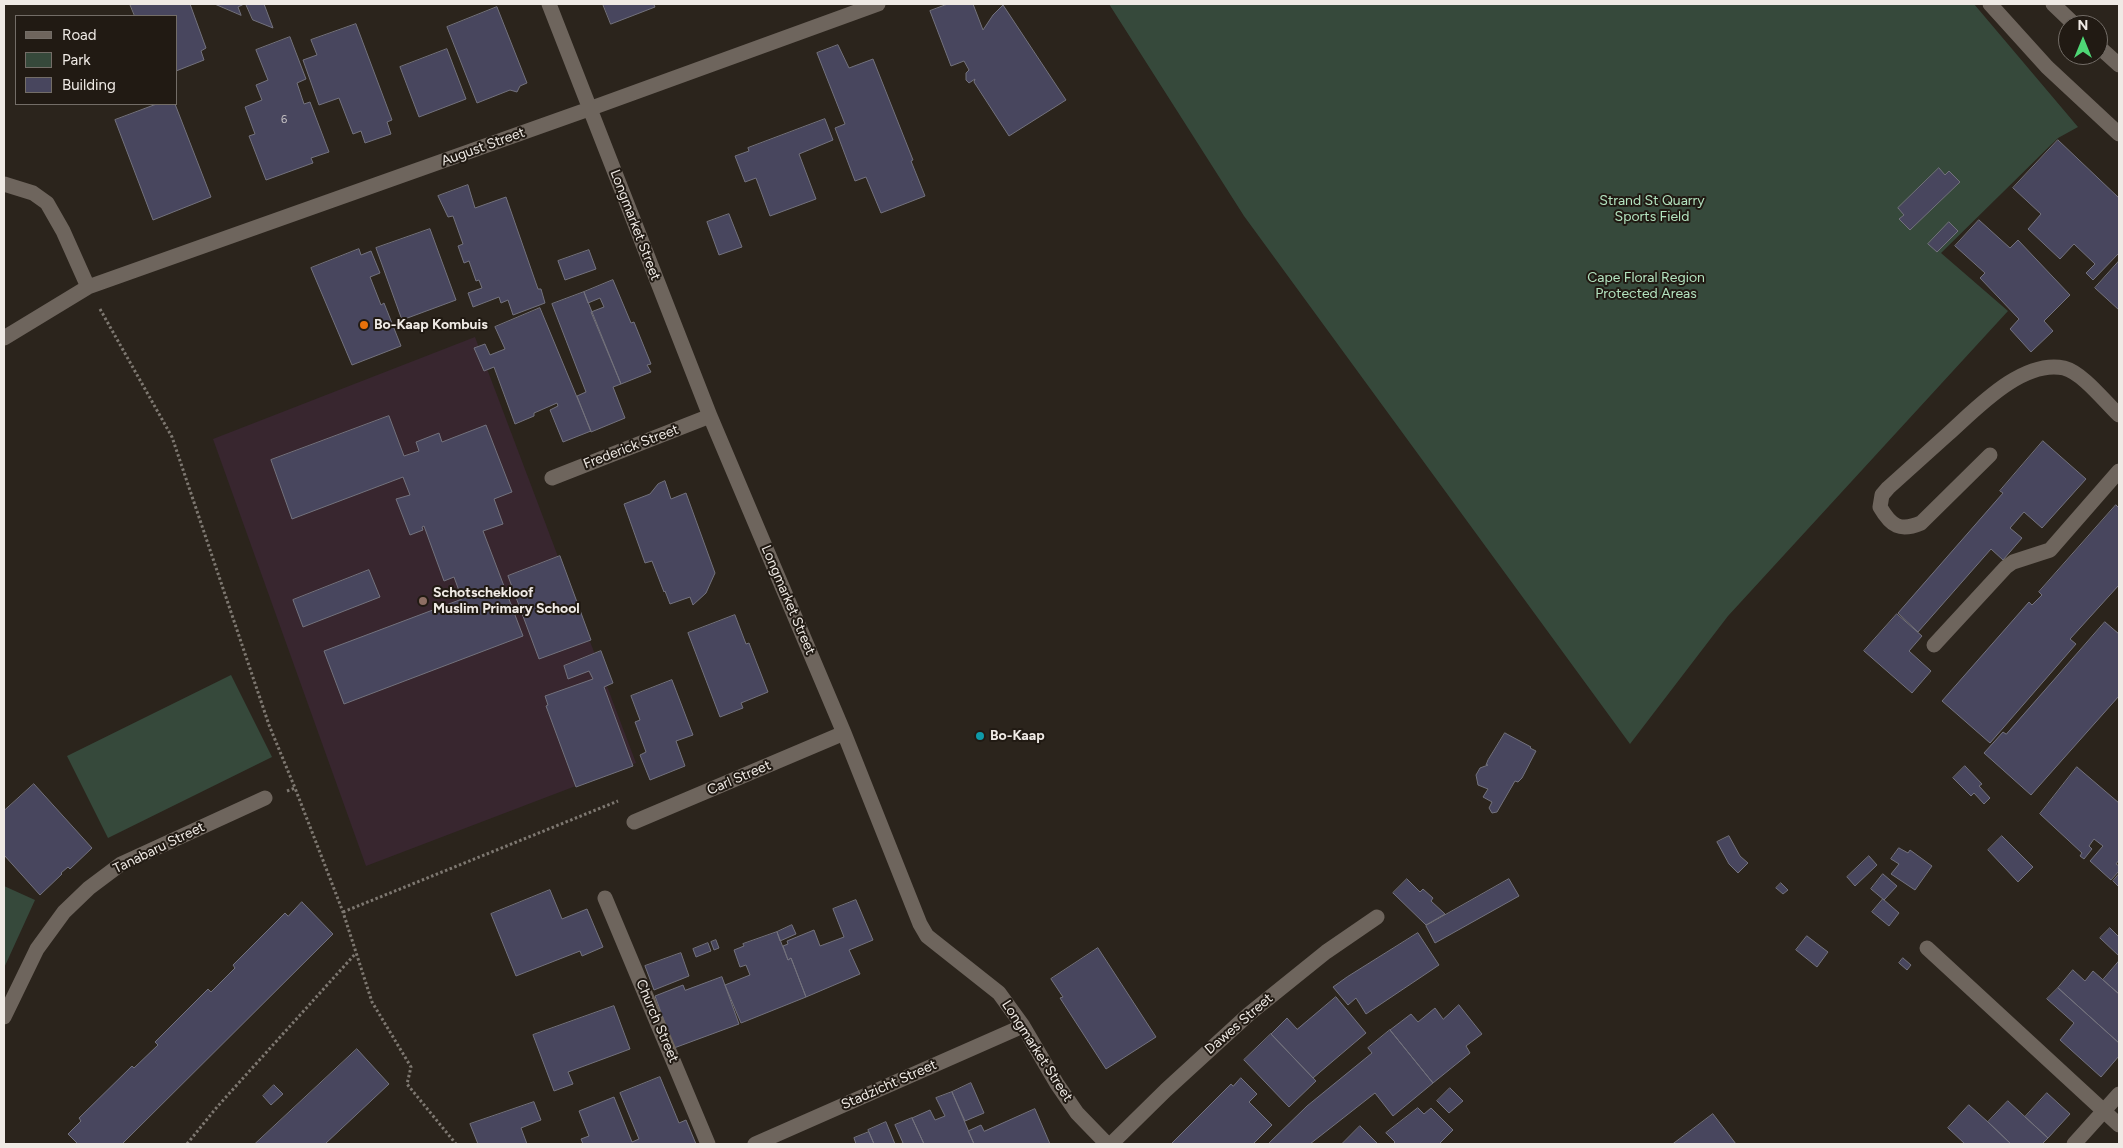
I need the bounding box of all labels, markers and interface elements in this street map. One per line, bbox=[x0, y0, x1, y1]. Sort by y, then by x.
legend bbox=[15, 15, 178, 105]
north arrow bbox=[2058, 15, 2108, 65]
text: N bbox=[2078, 17, 2088, 34]
text: Road bbox=[62, 26, 97, 44]
text: Park bbox=[62, 51, 91, 69]
text: Building bbox=[62, 76, 116, 94]
house number: 6 bbox=[281, 113, 287, 127]
street label: August Street bbox=[439, 124, 527, 170]
street label: Longmarket Street bbox=[606, 167, 664, 283]
park label: Strand St Quarry Sports Field bbox=[1599, 193, 1705, 226]
park label: Cape Floral Region Protected Areas bbox=[1587, 270, 1705, 302]
place label: Bo-Kaap Kombuis bbox=[374, 317, 488, 333]
marker: Bo-Kaap Kombuis bbox=[358, 319, 370, 331]
street label: Frederick Street bbox=[581, 421, 681, 473]
street label: Longmarket Street bbox=[757, 543, 819, 657]
place label: Schotschekloof Muslim Primary School bbox=[433, 585, 580, 618]
marker: Schotschekloof Muslim Primary School bbox=[417, 595, 429, 607]
place label: Bo-Kaap bbox=[990, 728, 1045, 744]
marker: Bo-Kaap bbox=[974, 730, 986, 742]
street label: Carl Street bbox=[705, 757, 773, 799]
street label: Tanabaru Street bbox=[111, 819, 207, 877]
street label: Church Street bbox=[632, 977, 682, 1065]
street label: Dawes Street bbox=[1202, 990, 1276, 1058]
street label: Longmarket Street bbox=[998, 997, 1076, 1105]
street label: Stadzicht Street bbox=[839, 1056, 939, 1114]

